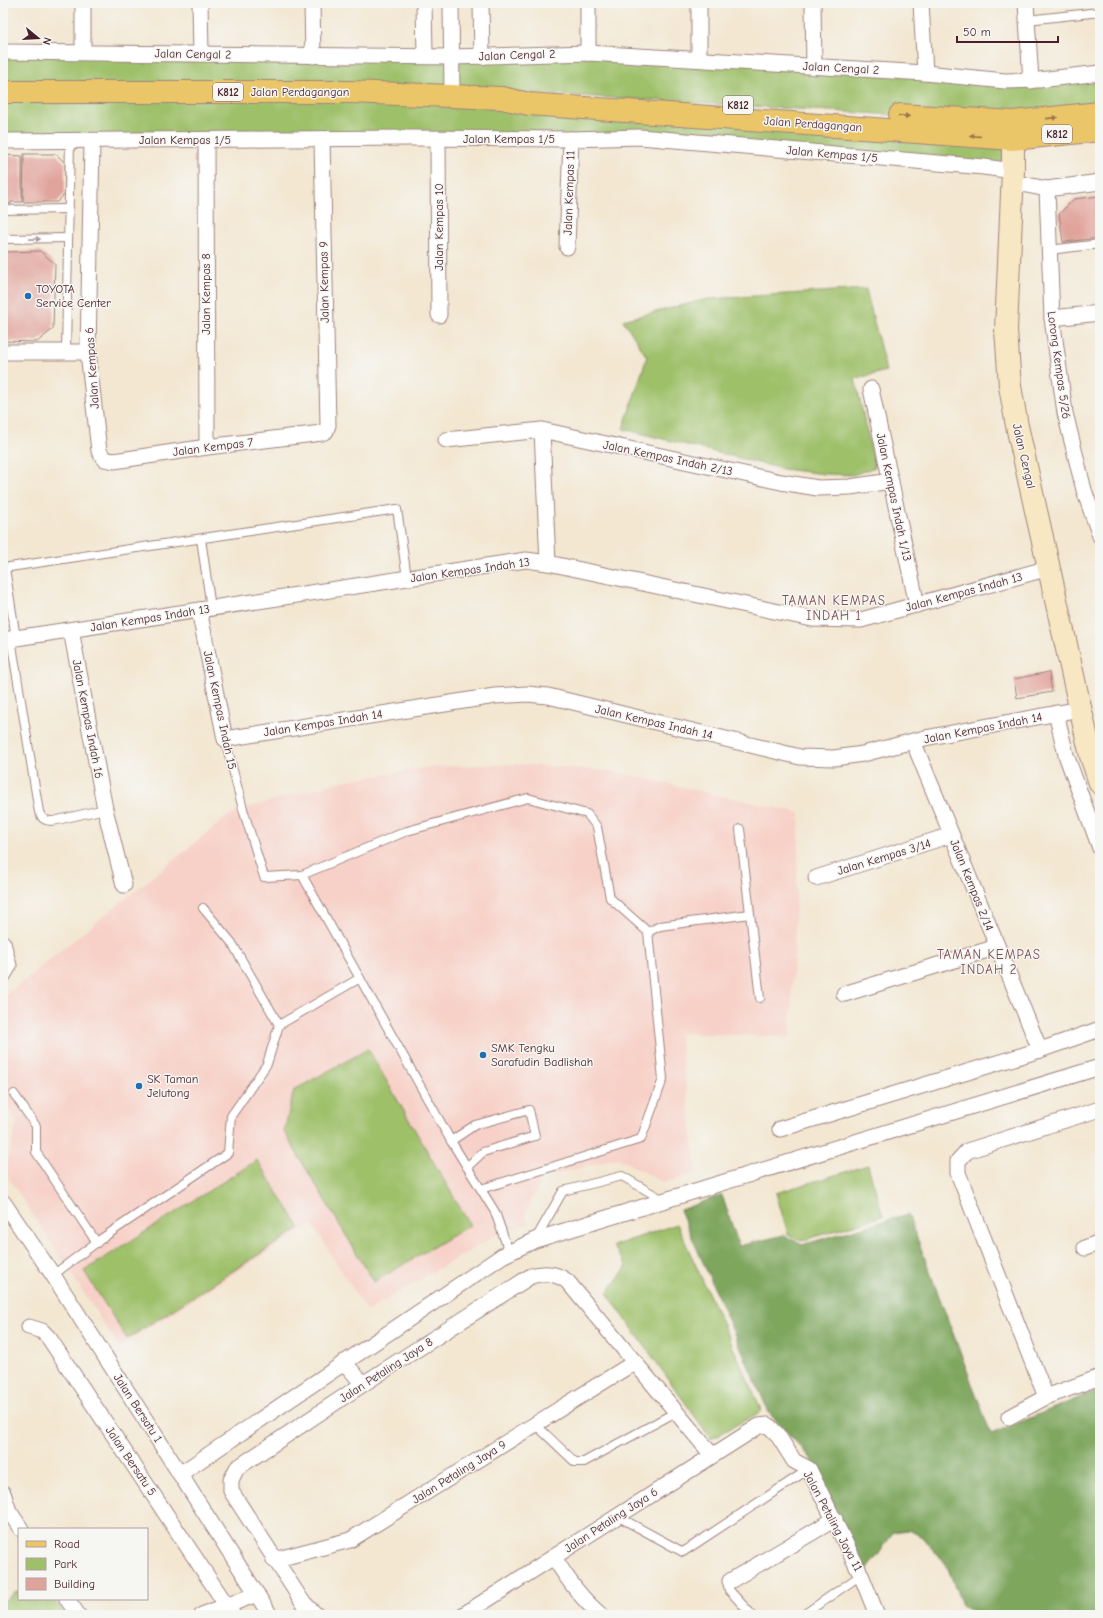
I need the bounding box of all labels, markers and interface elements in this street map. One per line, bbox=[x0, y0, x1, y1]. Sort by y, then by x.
north arrow bbox=[18, 18, 58, 58]
scale bar bbox=[957, 18, 1058, 44]
text: 50 m bbox=[963, 25, 991, 39]
text: N bbox=[40, 36, 54, 46]
street label: Jalan Cengal 2 bbox=[155, 46, 231, 62]
street label: Jalan Cengal 2 bbox=[478, 47, 556, 63]
street label: Jalan Cengal 2 bbox=[802, 59, 880, 77]
road number: K812 bbox=[213, 83, 243, 101]
street label: Jalan Perdagangan bbox=[251, 85, 349, 99]
road number: K812 bbox=[723, 96, 753, 114]
one-way arrow bbox=[898, 112, 910, 119]
street label: Jalan Perdagangan bbox=[763, 114, 863, 134]
one-way arrow bbox=[1046, 115, 1058, 121]
road number: K812 bbox=[1042, 125, 1072, 143]
street label: Jalan Kempas 1/5 bbox=[463, 132, 555, 146]
one-way arrow bbox=[969, 132, 981, 139]
street label: Jalan Kempas 1/5 bbox=[139, 133, 231, 147]
street label: Jalan Kempas 1/5 bbox=[786, 143, 878, 165]
street label: Jalan Kempas 11 bbox=[561, 150, 577, 236]
street label: Jalan Kempas 10 bbox=[432, 183, 446, 271]
one-way arrow bbox=[29, 235, 41, 242]
street label: Jalan Kempas 9 bbox=[316, 241, 332, 323]
street label: Jalan Kempas 8 bbox=[199, 253, 213, 335]
place label: TOYOTA Service Center bbox=[36, 282, 111, 310]
marker: TOYOTA Service Center bbox=[23, 291, 33, 301]
street label: Lorong Kempas 5/26 bbox=[1044, 310, 1074, 420]
street label: Jalan Kempas 6 bbox=[82, 327, 102, 409]
street label: Jalan Cengal bbox=[1010, 422, 1038, 490]
street label: Jalan Kempas Indah 1/13 bbox=[874, 432, 914, 562]
street label: Jalan Kempas 7 bbox=[172, 435, 254, 459]
street label: Jalan Kempas Indah 2/13 bbox=[602, 437, 734, 479]
street label: Jalan Kempas Indah 13 bbox=[409, 555, 531, 585]
street label: Jalan Kempas Indah 13 bbox=[904, 570, 1024, 614]
district label: TAMAN KEMPAS INDAH 1 bbox=[782, 593, 886, 623]
street label: Jalan Kempas Indah 13 bbox=[89, 602, 211, 634]
street label: Jalan Kempas Indah 15 bbox=[201, 649, 239, 771]
street label: Jalan Kempas Indah 16 bbox=[70, 658, 106, 780]
street label: Jalan Kempas Indah 14 bbox=[594, 702, 714, 742]
street label: Jalan Kempas Indah 14 bbox=[263, 707, 384, 739]
street label: Jalan Kempas Indah 14 bbox=[923, 710, 1044, 746]
street label: Jalan Kempas 3/14 bbox=[835, 836, 933, 878]
street label: Jalan Kempas 2/14 bbox=[947, 837, 997, 933]
district label: TAMAN KEMPAS INDAH 2 bbox=[937, 947, 1041, 977]
place label: SMK Tengku Sarafudin Badlishah bbox=[491, 1041, 593, 1069]
marker: SMK Tengku Sarafudin Badlishah bbox=[478, 1050, 488, 1060]
place label: SK Taman Jelutong bbox=[147, 1072, 198, 1100]
marker: SK Taman Jelutong bbox=[134, 1081, 144, 1091]
street label: Jalan Petaling Jaya 8 bbox=[337, 1335, 435, 1405]
street label: Jalan Bersatu 1 bbox=[111, 1371, 165, 1445]
street label: Jalan Bersatu 5 bbox=[103, 1424, 159, 1498]
street label: Jalan Petaling Jaya 9 bbox=[409, 1437, 509, 1507]
street label: Jalan Petaling Jaya 11 bbox=[801, 1468, 865, 1574]
street label: Jalan Petaling Jaya 6 bbox=[562, 1485, 660, 1555]
legend bbox=[18, 1528, 148, 1600]
text: Road bbox=[54, 1537, 80, 1551]
text: Park bbox=[54, 1557, 77, 1571]
text: Building bbox=[54, 1577, 95, 1591]

